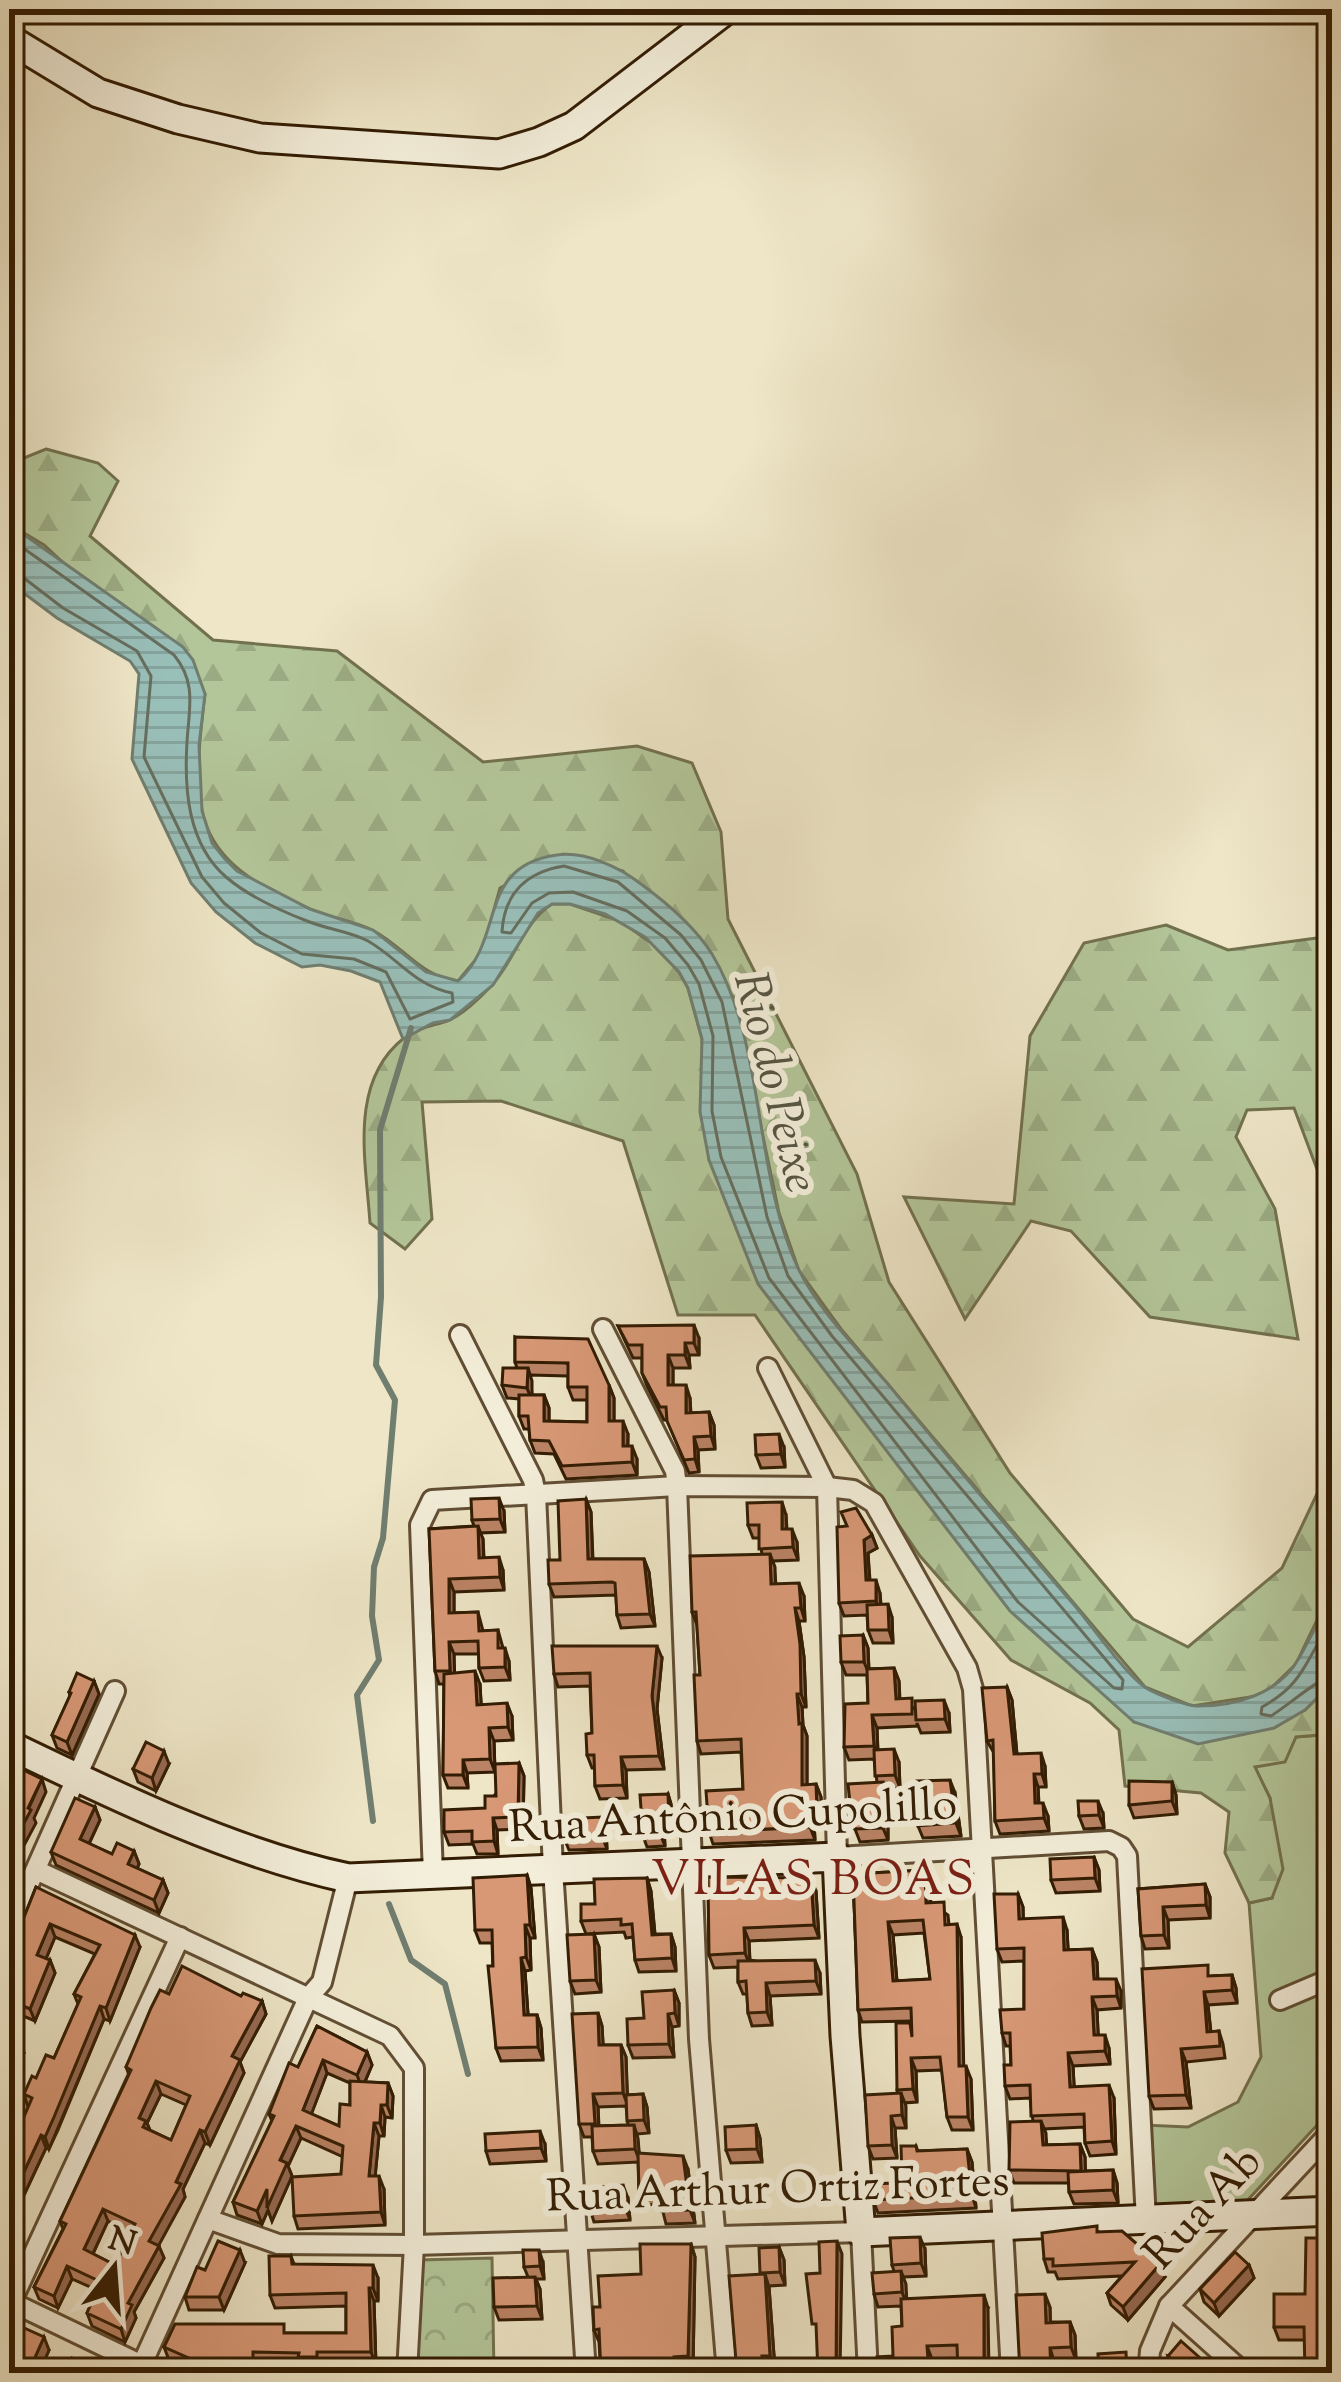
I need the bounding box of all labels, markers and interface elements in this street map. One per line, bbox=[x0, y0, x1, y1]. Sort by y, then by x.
water label: Rio do Peixe bbox=[712, 966, 834, 1200]
street label: Rua Antônio Cupolillo bbox=[507, 1775, 959, 1863]
district label: VILAS BOAS bbox=[651, 1848, 977, 1917]
street label: Rua Ab bbox=[1131, 2134, 1279, 2286]
street label: Rua Arthur Ortiz Fortes bbox=[545, 2151, 1011, 2233]
north arrow bbox=[54, 2208, 174, 2328]
text: N bbox=[102, 2216, 141, 2270]

